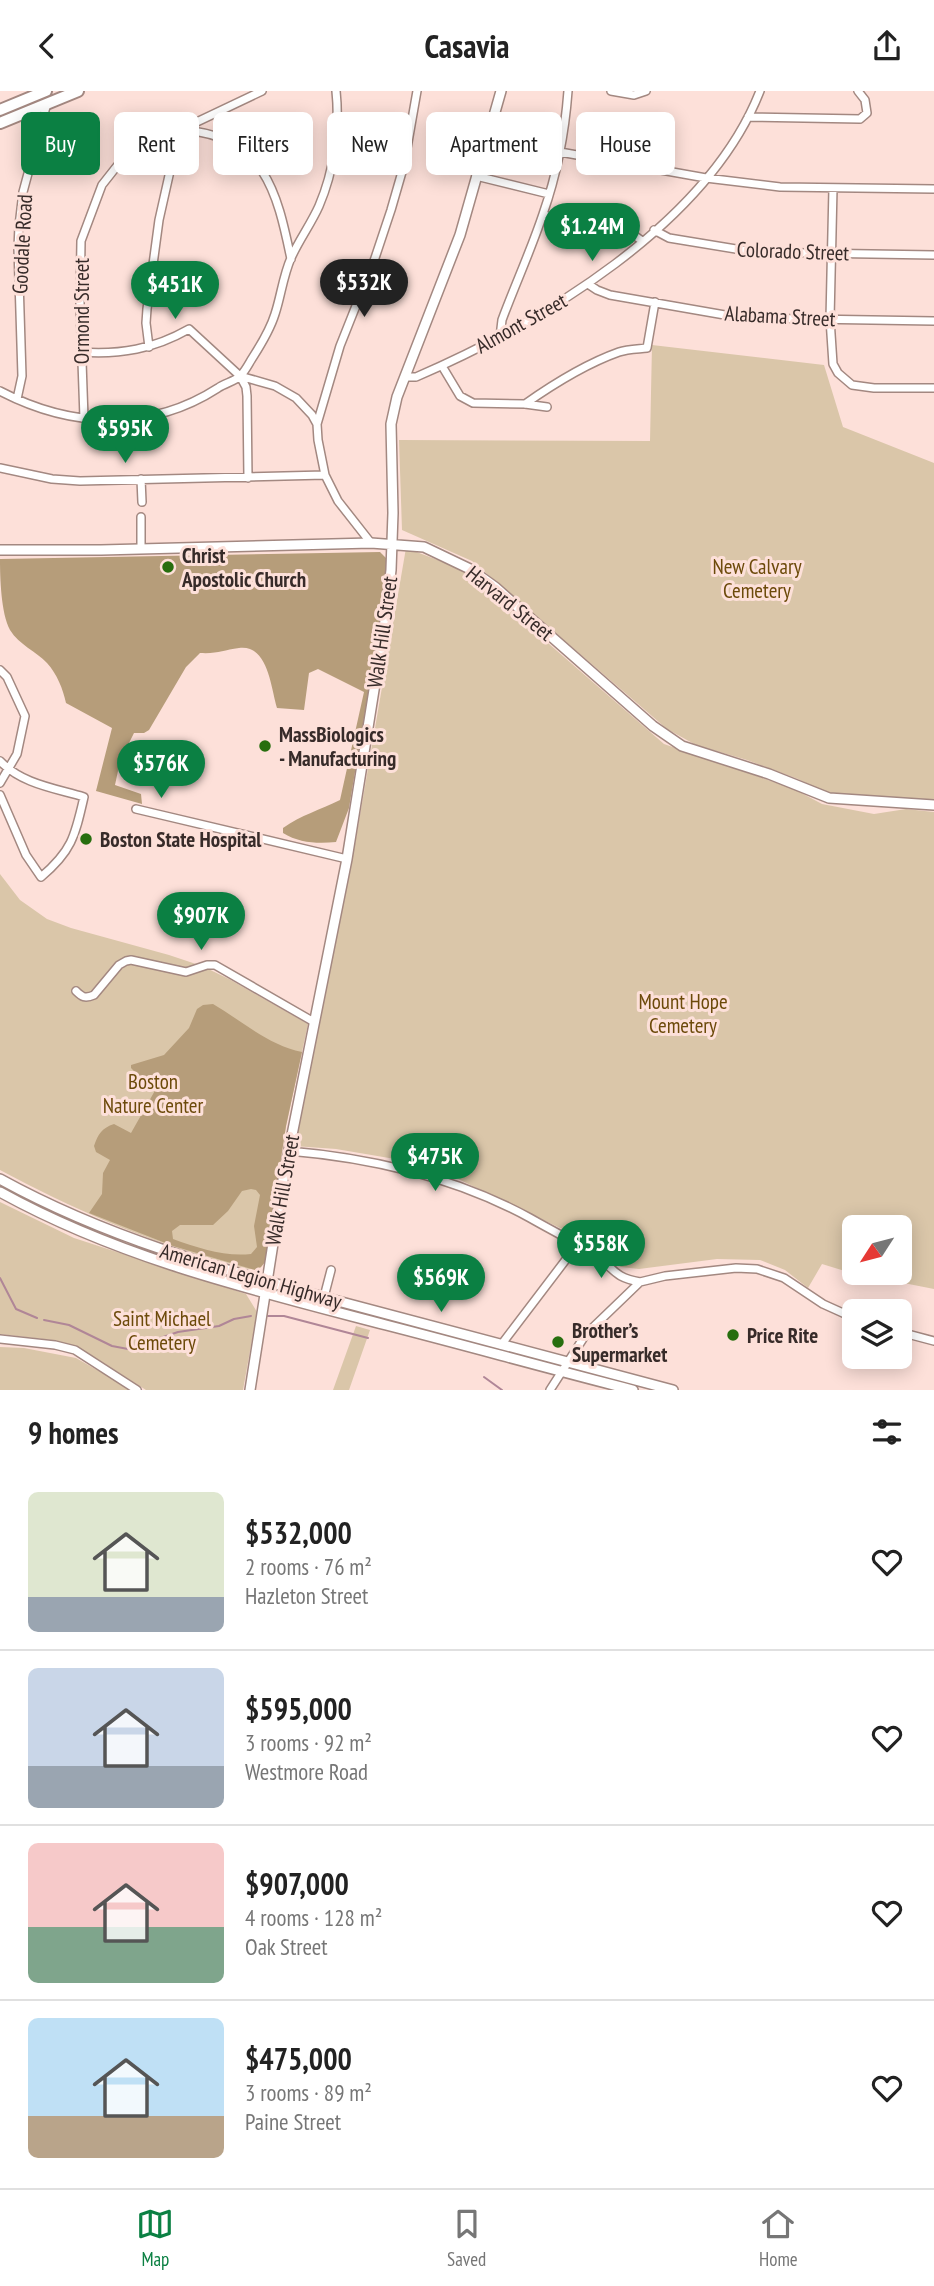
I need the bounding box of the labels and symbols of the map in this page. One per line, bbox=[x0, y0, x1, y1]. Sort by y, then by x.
street label: Goodale Road bbox=[6, 193, 38, 295]
pin: $1.24M bbox=[535, 204, 649, 263]
street label: Colorado Street bbox=[736, 236, 850, 266]
street label: Ormond Street bbox=[68, 258, 95, 364]
pin: $532K bbox=[315, 259, 413, 319]
pin: $451K bbox=[126, 261, 224, 321]
street label: Almont Street bbox=[471, 287, 572, 359]
street label: Alabama Street bbox=[724, 300, 836, 332]
pin: $595K bbox=[76, 405, 174, 465]
place label: Christ Apostolic Church bbox=[181, 542, 306, 593]
park label: New Calvary Cemetery bbox=[712, 553, 802, 604]
marker: Christ Apostolic Church bbox=[160, 559, 176, 575]
street label: Harvard Street bbox=[461, 560, 559, 647]
street label: Walk Hill Street bbox=[361, 574, 403, 689]
place label: MassBiologics - Manufacturing bbox=[279, 721, 396, 772]
marker: MassBiologics - Manufacturing bbox=[257, 738, 273, 754]
pin: $576K bbox=[112, 741, 210, 800]
place label: Boston State Hospital bbox=[100, 826, 262, 853]
marker: Boston State Hospital bbox=[78, 831, 94, 847]
pin: $907K bbox=[152, 893, 250, 952]
park label: Mount Hope Cemetery bbox=[638, 988, 728, 1039]
park label: Boston Nature Center bbox=[103, 1068, 203, 1119]
street label: Walk Hill Street bbox=[259, 1132, 305, 1248]
pin: $475K bbox=[386, 1133, 484, 1193]
north arrow bbox=[842, 1215, 912, 1285]
pin: $558K bbox=[552, 1221, 650, 1280]
street label: American Legion Highway bbox=[157, 1237, 345, 1315]
pin: $569K bbox=[392, 1255, 490, 1314]
park label: Saint Michael Cemetery bbox=[113, 1305, 211, 1356]
place label: Brother’s Supermarket bbox=[572, 1317, 667, 1368]
place label: Price Rite bbox=[747, 1322, 818, 1349]
marker: Price Rite bbox=[725, 1327, 741, 1343]
marker: Brother’s Supermarket bbox=[550, 1334, 566, 1350]

